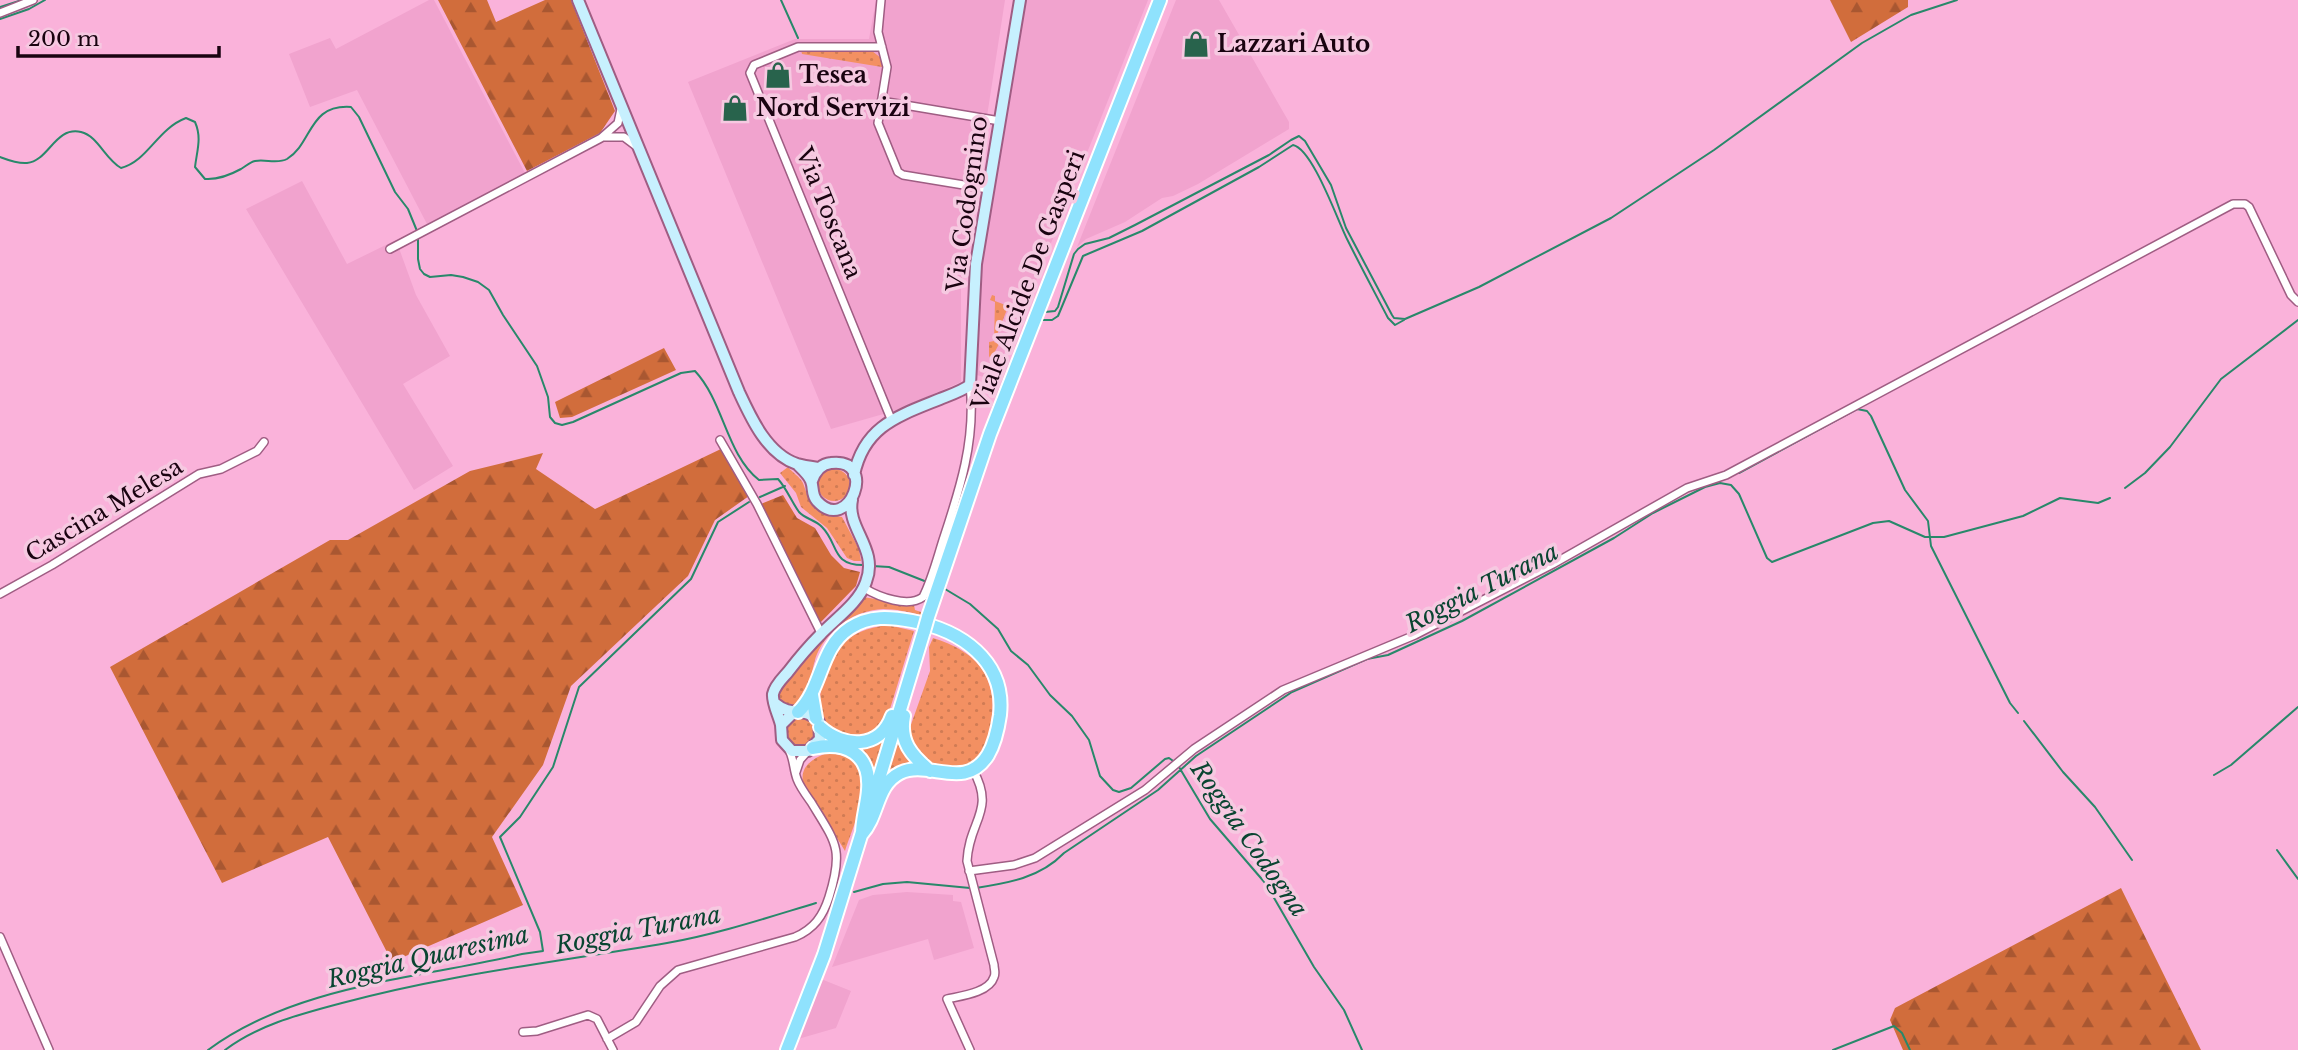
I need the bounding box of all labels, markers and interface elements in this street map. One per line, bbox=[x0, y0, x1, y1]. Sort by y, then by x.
scale bar bbox=[18, 14, 219, 58]
text: 200 m bbox=[28, 26, 100, 52]
shop icon: Lazzari Auto bbox=[1181, 29, 1211, 59]
place label: Lazzari Auto bbox=[1217, 30, 1370, 58]
shop icon: Tesea bbox=[763, 60, 793, 90]
place label: Tesea bbox=[799, 61, 867, 89]
shop icon: Nord Servizi bbox=[720, 93, 750, 123]
place label: Nord Servizi bbox=[756, 94, 910, 122]
street label: Via Codognino bbox=[941, 114, 993, 295]
street label: Via Toscana bbox=[790, 142, 868, 283]
street label: Viale Alcide De Gasperi bbox=[965, 146, 1091, 415]
street label: Cascina Melesa bbox=[20, 452, 188, 568]
water label: Roggia Turana bbox=[1399, 536, 1563, 639]
water label: Roggia Codogna bbox=[1184, 754, 1314, 922]
water label: Roggia Turana bbox=[552, 899, 723, 960]
water label: Roggia Quaresima bbox=[323, 919, 532, 994]

